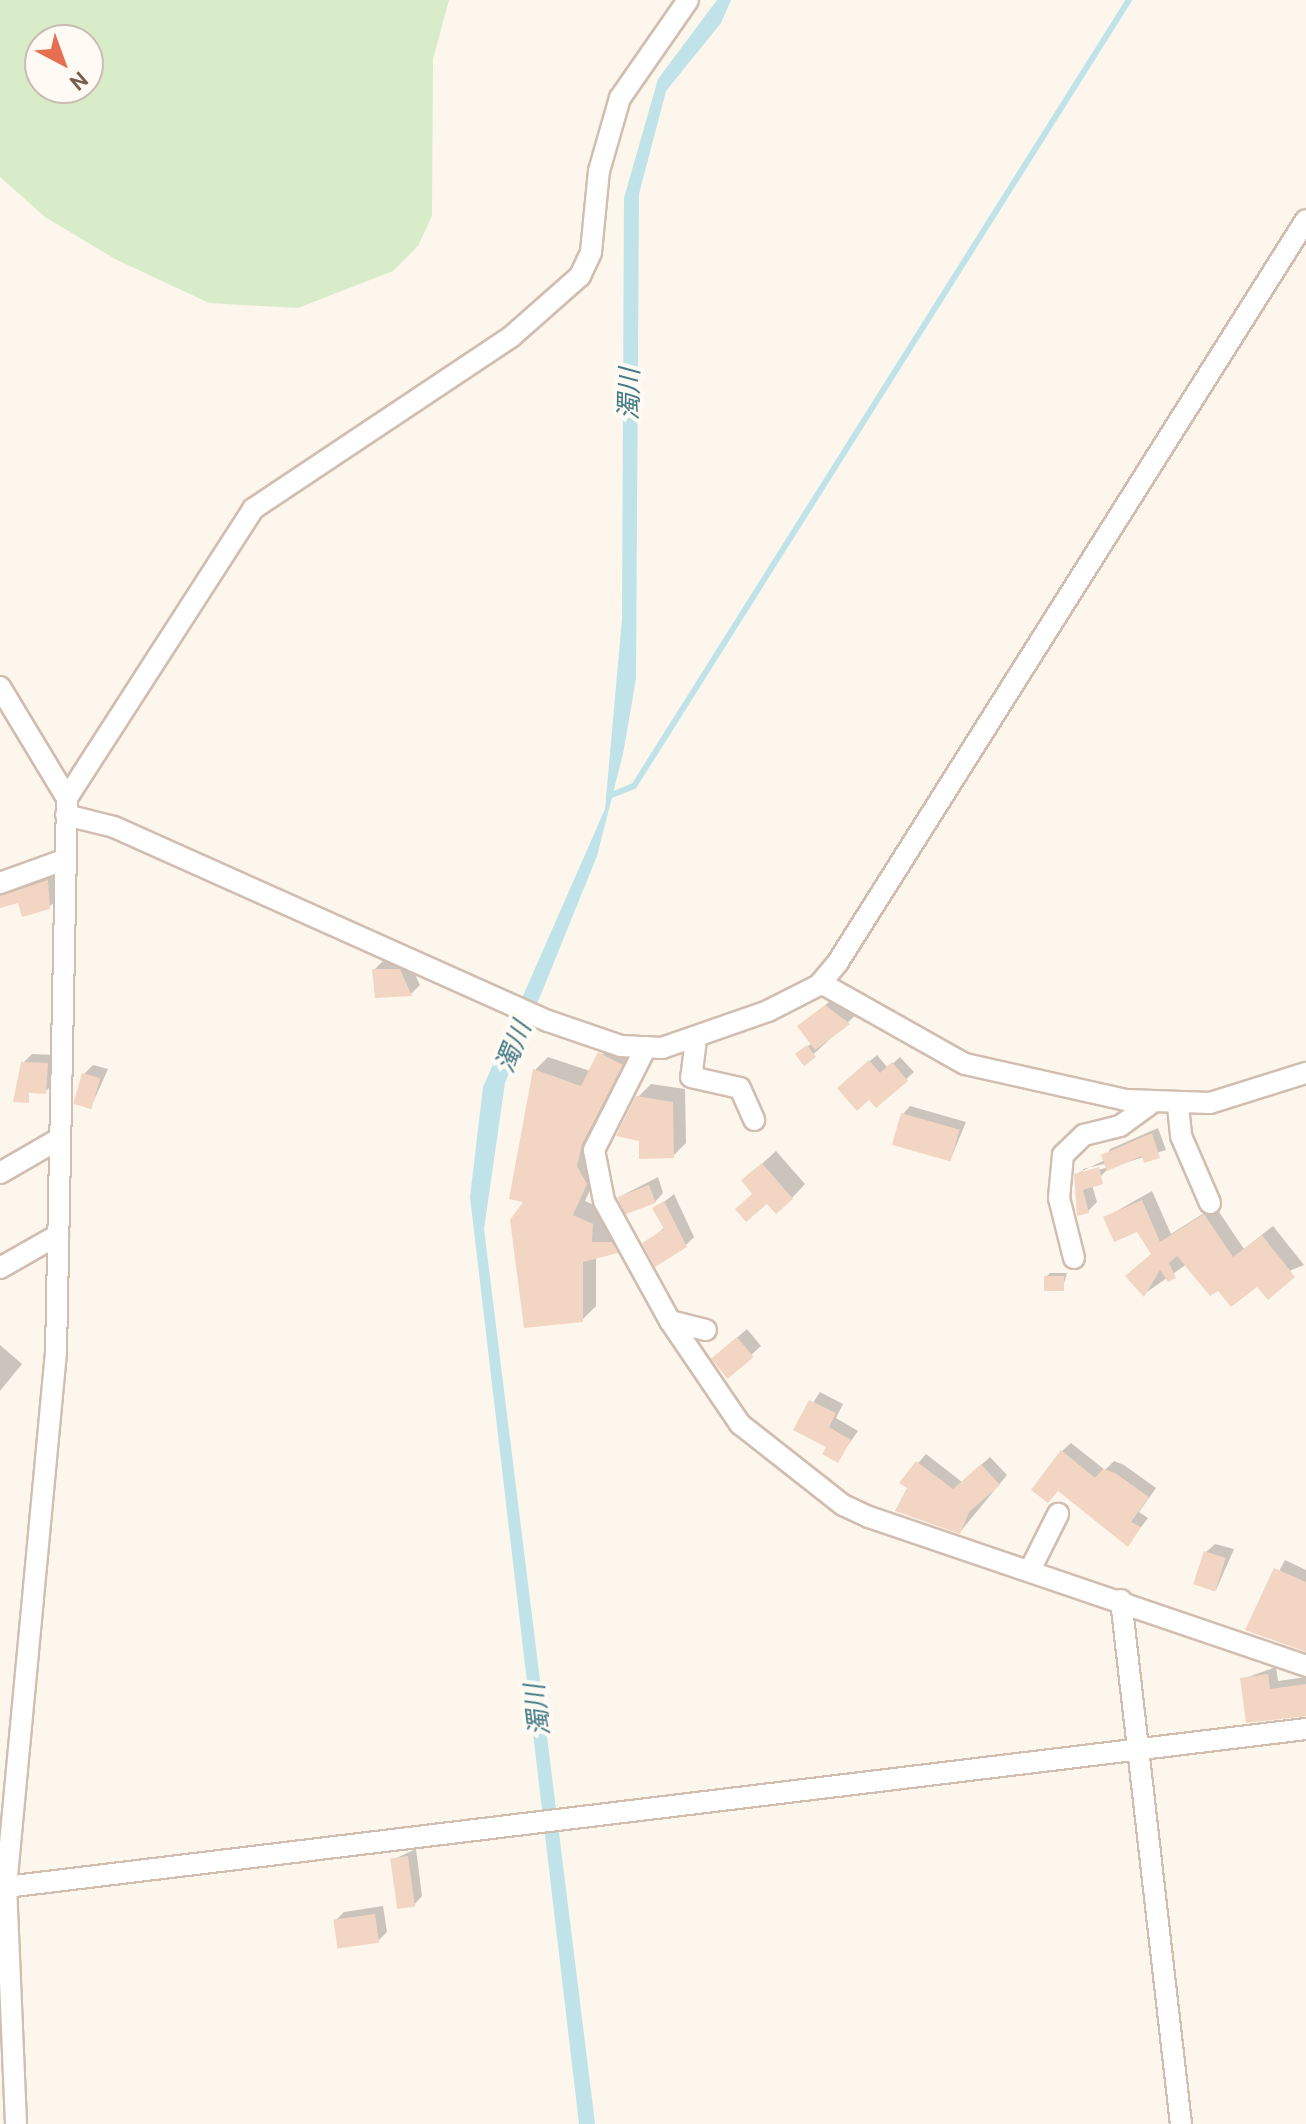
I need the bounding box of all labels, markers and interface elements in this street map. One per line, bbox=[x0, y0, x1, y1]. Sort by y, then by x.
north arrow bbox=[24, 24, 104, 104]
text: N bbox=[64, 66, 93, 96]
water label: 濁川 bbox=[614, 368, 646, 420]
water label: 濁川 bbox=[490, 1017, 538, 1077]
water label: 濁川 bbox=[519, 1682, 557, 1738]

